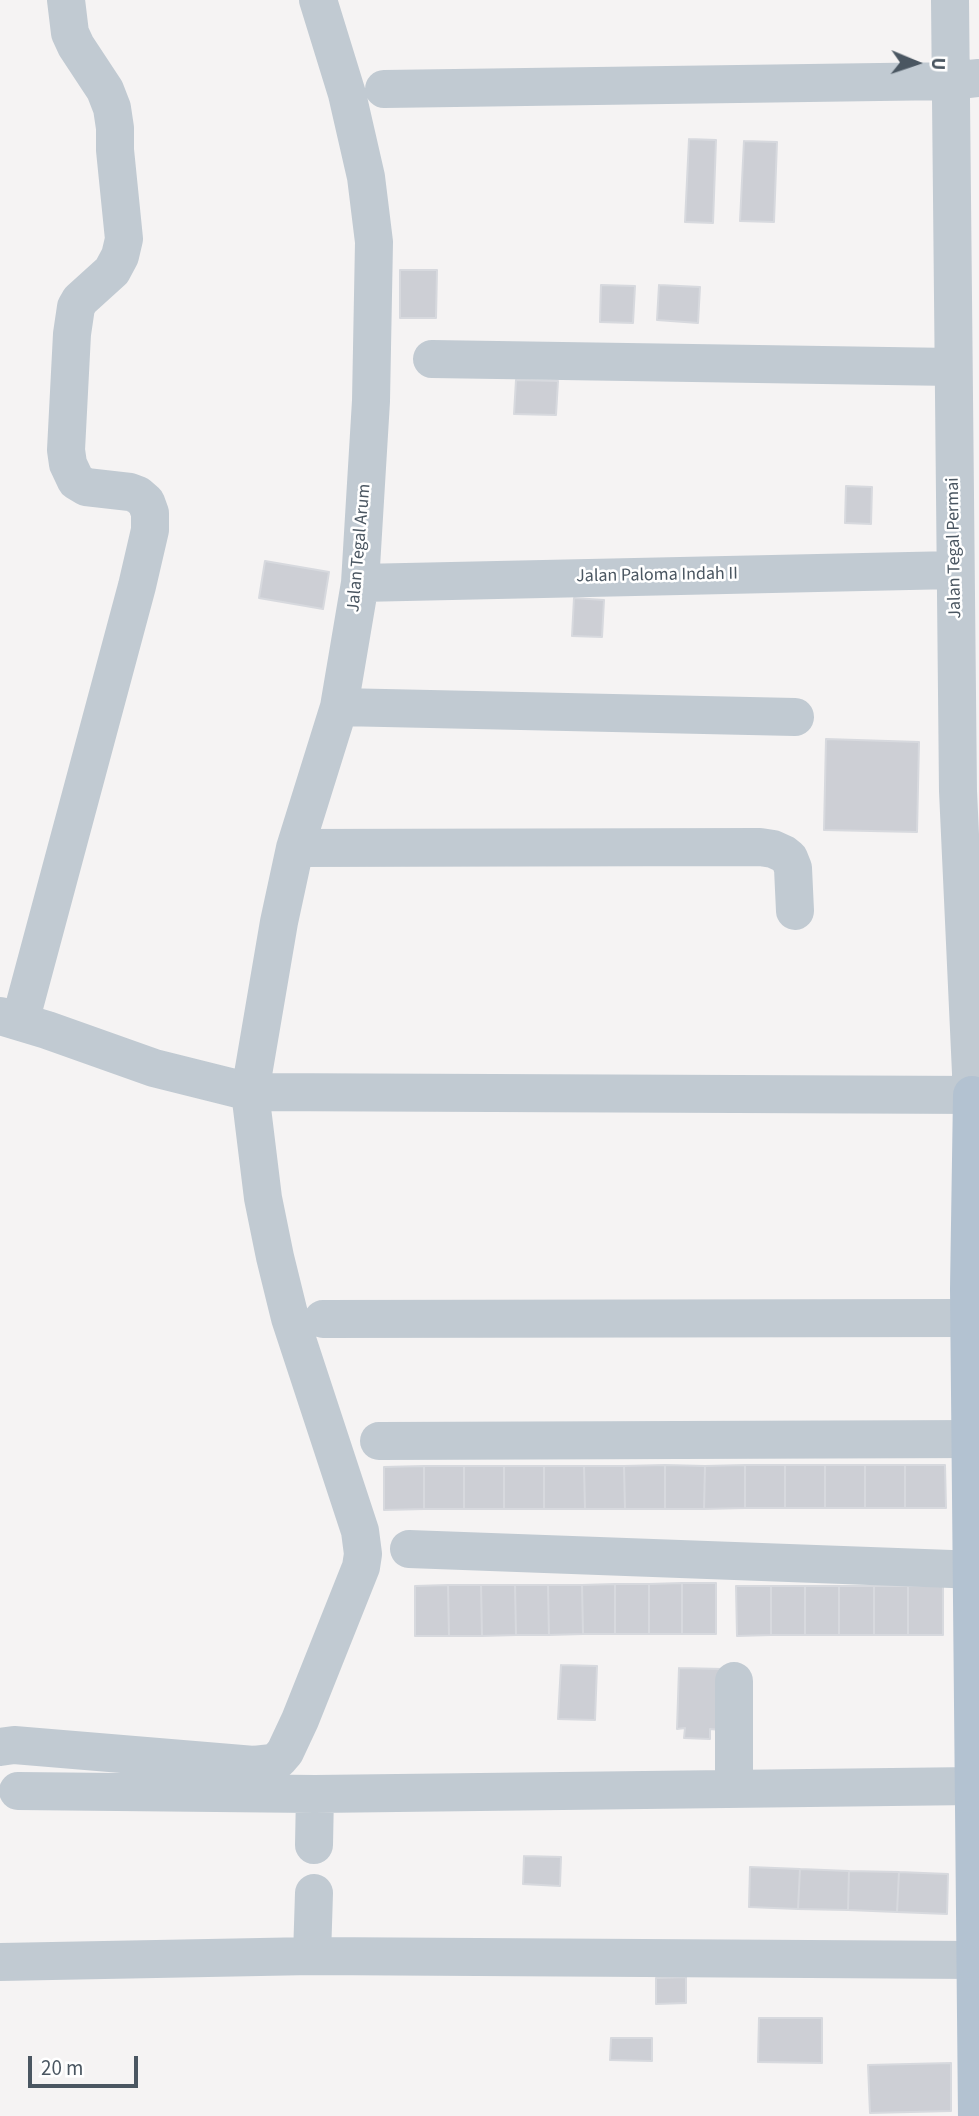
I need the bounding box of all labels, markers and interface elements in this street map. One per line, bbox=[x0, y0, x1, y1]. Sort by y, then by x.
north arrow bbox=[881, 28, 951, 98]
text: U bbox=[924, 57, 951, 71]
street label: Jalan Tegal Permai bbox=[943, 477, 967, 619]
street label: Jalan Tegal Arum bbox=[344, 483, 376, 613]
street label: Jalan Paloma Indah II bbox=[576, 564, 738, 588]
scale bar bbox=[32, 2042, 142, 2086]
text: 20 m bbox=[41, 2053, 83, 2083]

